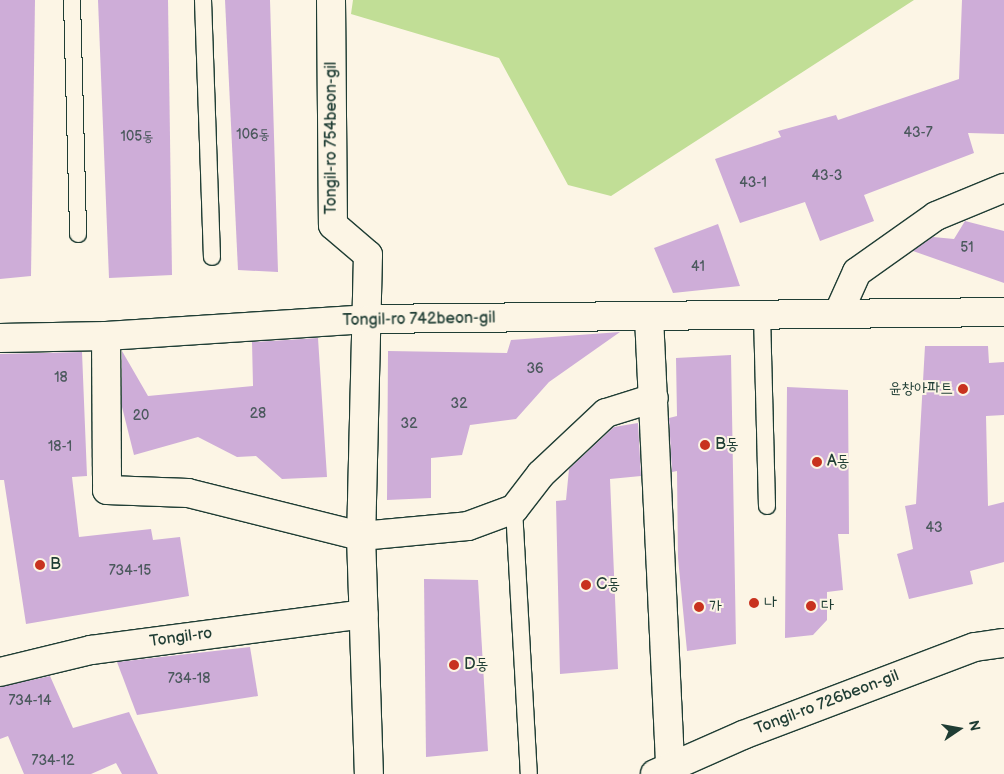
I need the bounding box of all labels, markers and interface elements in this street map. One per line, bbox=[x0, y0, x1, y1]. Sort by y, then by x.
street label: Tongil-ro 754beon-gil bbox=[322, 61, 342, 215]
house number: 43-7 bbox=[903, 125, 933, 141]
house number: 106동 bbox=[236, 127, 270, 143]
house number: 105동 bbox=[121, 129, 153, 145]
house number: 43-3 bbox=[812, 168, 842, 184]
house number: 43-1 bbox=[739, 175, 767, 191]
house number: 51 bbox=[960, 240, 974, 256]
house number: 41 bbox=[691, 259, 705, 275]
street label: Tongil-ro 742beon-gil bbox=[342, 309, 496, 331]
house number: 36 bbox=[526, 361, 544, 377]
house number: 18 bbox=[54, 370, 68, 386]
place label: 윤창아파트 bbox=[889, 379, 953, 399]
marker: 윤창아파트 bbox=[957, 383, 969, 395]
house number: 32 bbox=[451, 396, 467, 412]
house number: 28 bbox=[250, 406, 266, 422]
house number: 20 bbox=[133, 408, 149, 424]
house number: 32 bbox=[401, 416, 417, 432]
place label: B동 bbox=[715, 435, 739, 455]
house number: 18-1 bbox=[48, 439, 72, 455]
marker: B동 bbox=[699, 439, 711, 451]
place label: A동 bbox=[827, 452, 850, 472]
marker: A동 bbox=[811, 456, 823, 468]
house number: 43 bbox=[925, 520, 943, 536]
place label: B bbox=[50, 555, 61, 575]
marker: B bbox=[34, 559, 46, 571]
house number: 734-15 bbox=[109, 563, 151, 579]
place label: C동 bbox=[596, 575, 620, 595]
marker: C동 bbox=[580, 579, 592, 591]
place label: 나 bbox=[764, 593, 777, 613]
place label: 다 bbox=[821, 596, 834, 616]
place label: 가 bbox=[709, 597, 722, 617]
marker: 나 bbox=[748, 597, 760, 609]
marker: 다 bbox=[805, 600, 817, 612]
marker: 가 bbox=[693, 601, 705, 613]
street label: Tongil-ro bbox=[148, 624, 214, 652]
place label: D동 bbox=[464, 655, 489, 675]
marker: D동 bbox=[448, 659, 460, 671]
street label: Tongil-ro 726beon-gil bbox=[752, 667, 902, 739]
house number: 734-18 bbox=[168, 671, 210, 687]
house number: 734-14 bbox=[8, 693, 52, 709]
north arrow bbox=[934, 704, 984, 754]
text: N bbox=[965, 719, 984, 733]
house number: 734-12 bbox=[32, 753, 74, 769]

